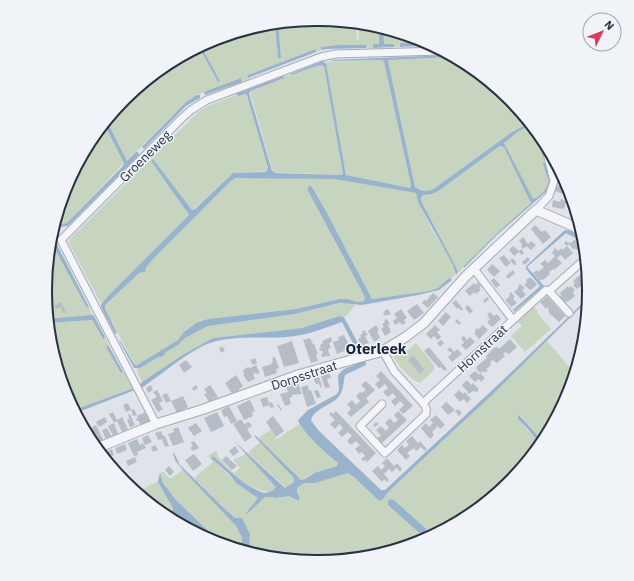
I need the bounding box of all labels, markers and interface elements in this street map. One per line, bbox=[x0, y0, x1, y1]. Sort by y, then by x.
north arrow bbox=[582, 12, 622, 52]
text: N bbox=[601, 17, 617, 33]
street label: Groeneweg bbox=[116, 127, 175, 186]
street label: Hornstraat bbox=[454, 321, 511, 376]
district label: Oterleek bbox=[346, 339, 407, 358]
street label: Dorpsstraat bbox=[269, 357, 339, 394]

